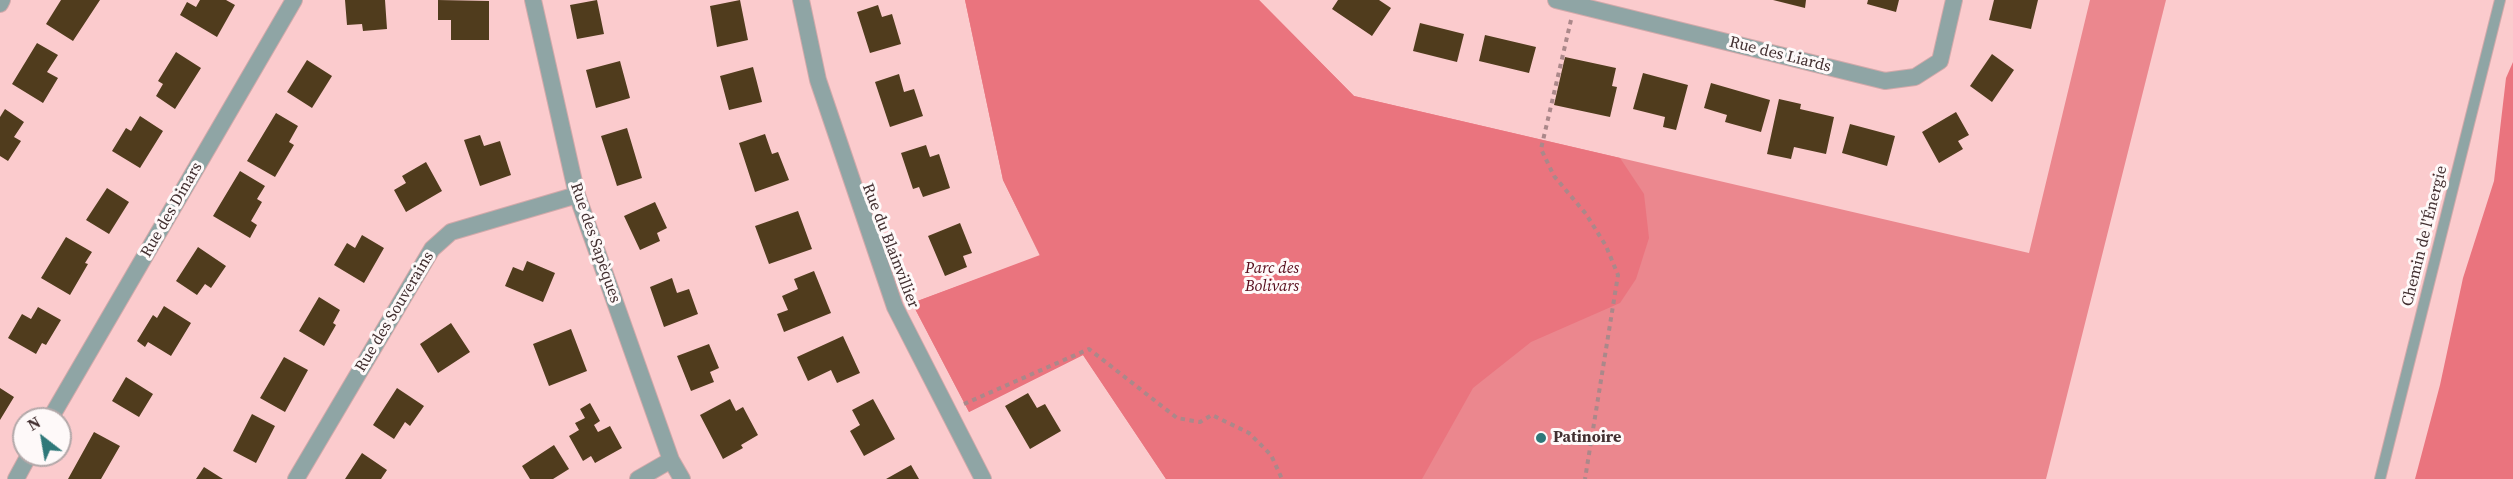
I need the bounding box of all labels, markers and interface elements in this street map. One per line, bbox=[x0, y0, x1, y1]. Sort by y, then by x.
street label: Rue des Liards bbox=[1727, 33, 1833, 77]
street label: Rue des Dinars bbox=[137, 159, 207, 261]
street label: Chemin de l'Énergie bbox=[2398, 164, 2452, 308]
street label: Rue des Sapèques bbox=[565, 180, 625, 306]
street label: Rue du Blainvillier bbox=[857, 181, 923, 311]
street label: Rue des Souverains bbox=[351, 248, 439, 376]
park label: Parc des Bolivars bbox=[1245, 259, 1299, 297]
north arrow bbox=[12, 407, 72, 467]
text: N bbox=[23, 411, 44, 436]
place label: Patinoire bbox=[1553, 428, 1621, 448]
marker: Patinoire bbox=[1534, 431, 1548, 445]

